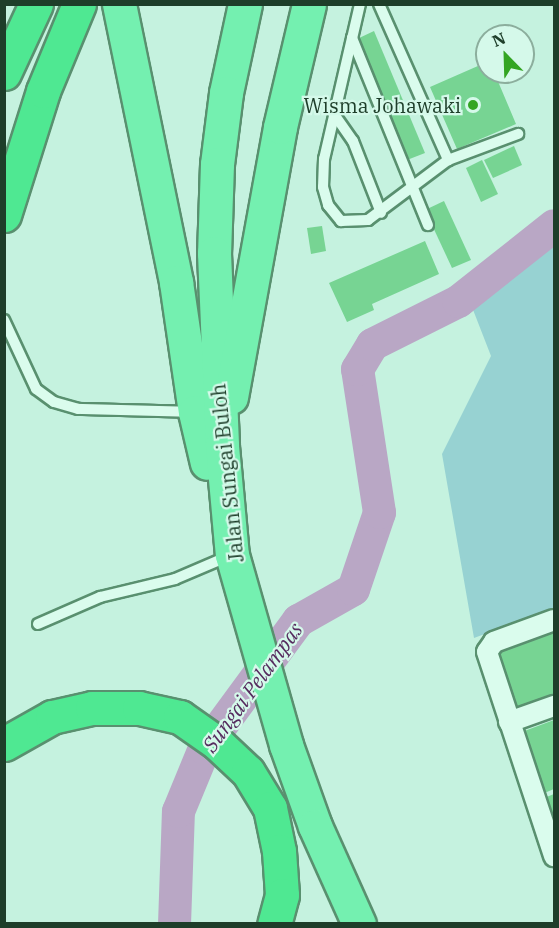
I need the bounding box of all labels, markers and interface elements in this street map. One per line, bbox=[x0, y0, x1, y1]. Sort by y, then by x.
north arrow bbox=[475, 24, 535, 84]
text: N bbox=[489, 28, 508, 51]
place label: Wisma Johawaki bbox=[304, 93, 461, 117]
marker: Wisma Johawaki bbox=[466, 98, 480, 112]
street label: Jalan Sungai Buloh bbox=[206, 383, 248, 563]
water label: Sungai Pelampas bbox=[197, 617, 307, 757]

